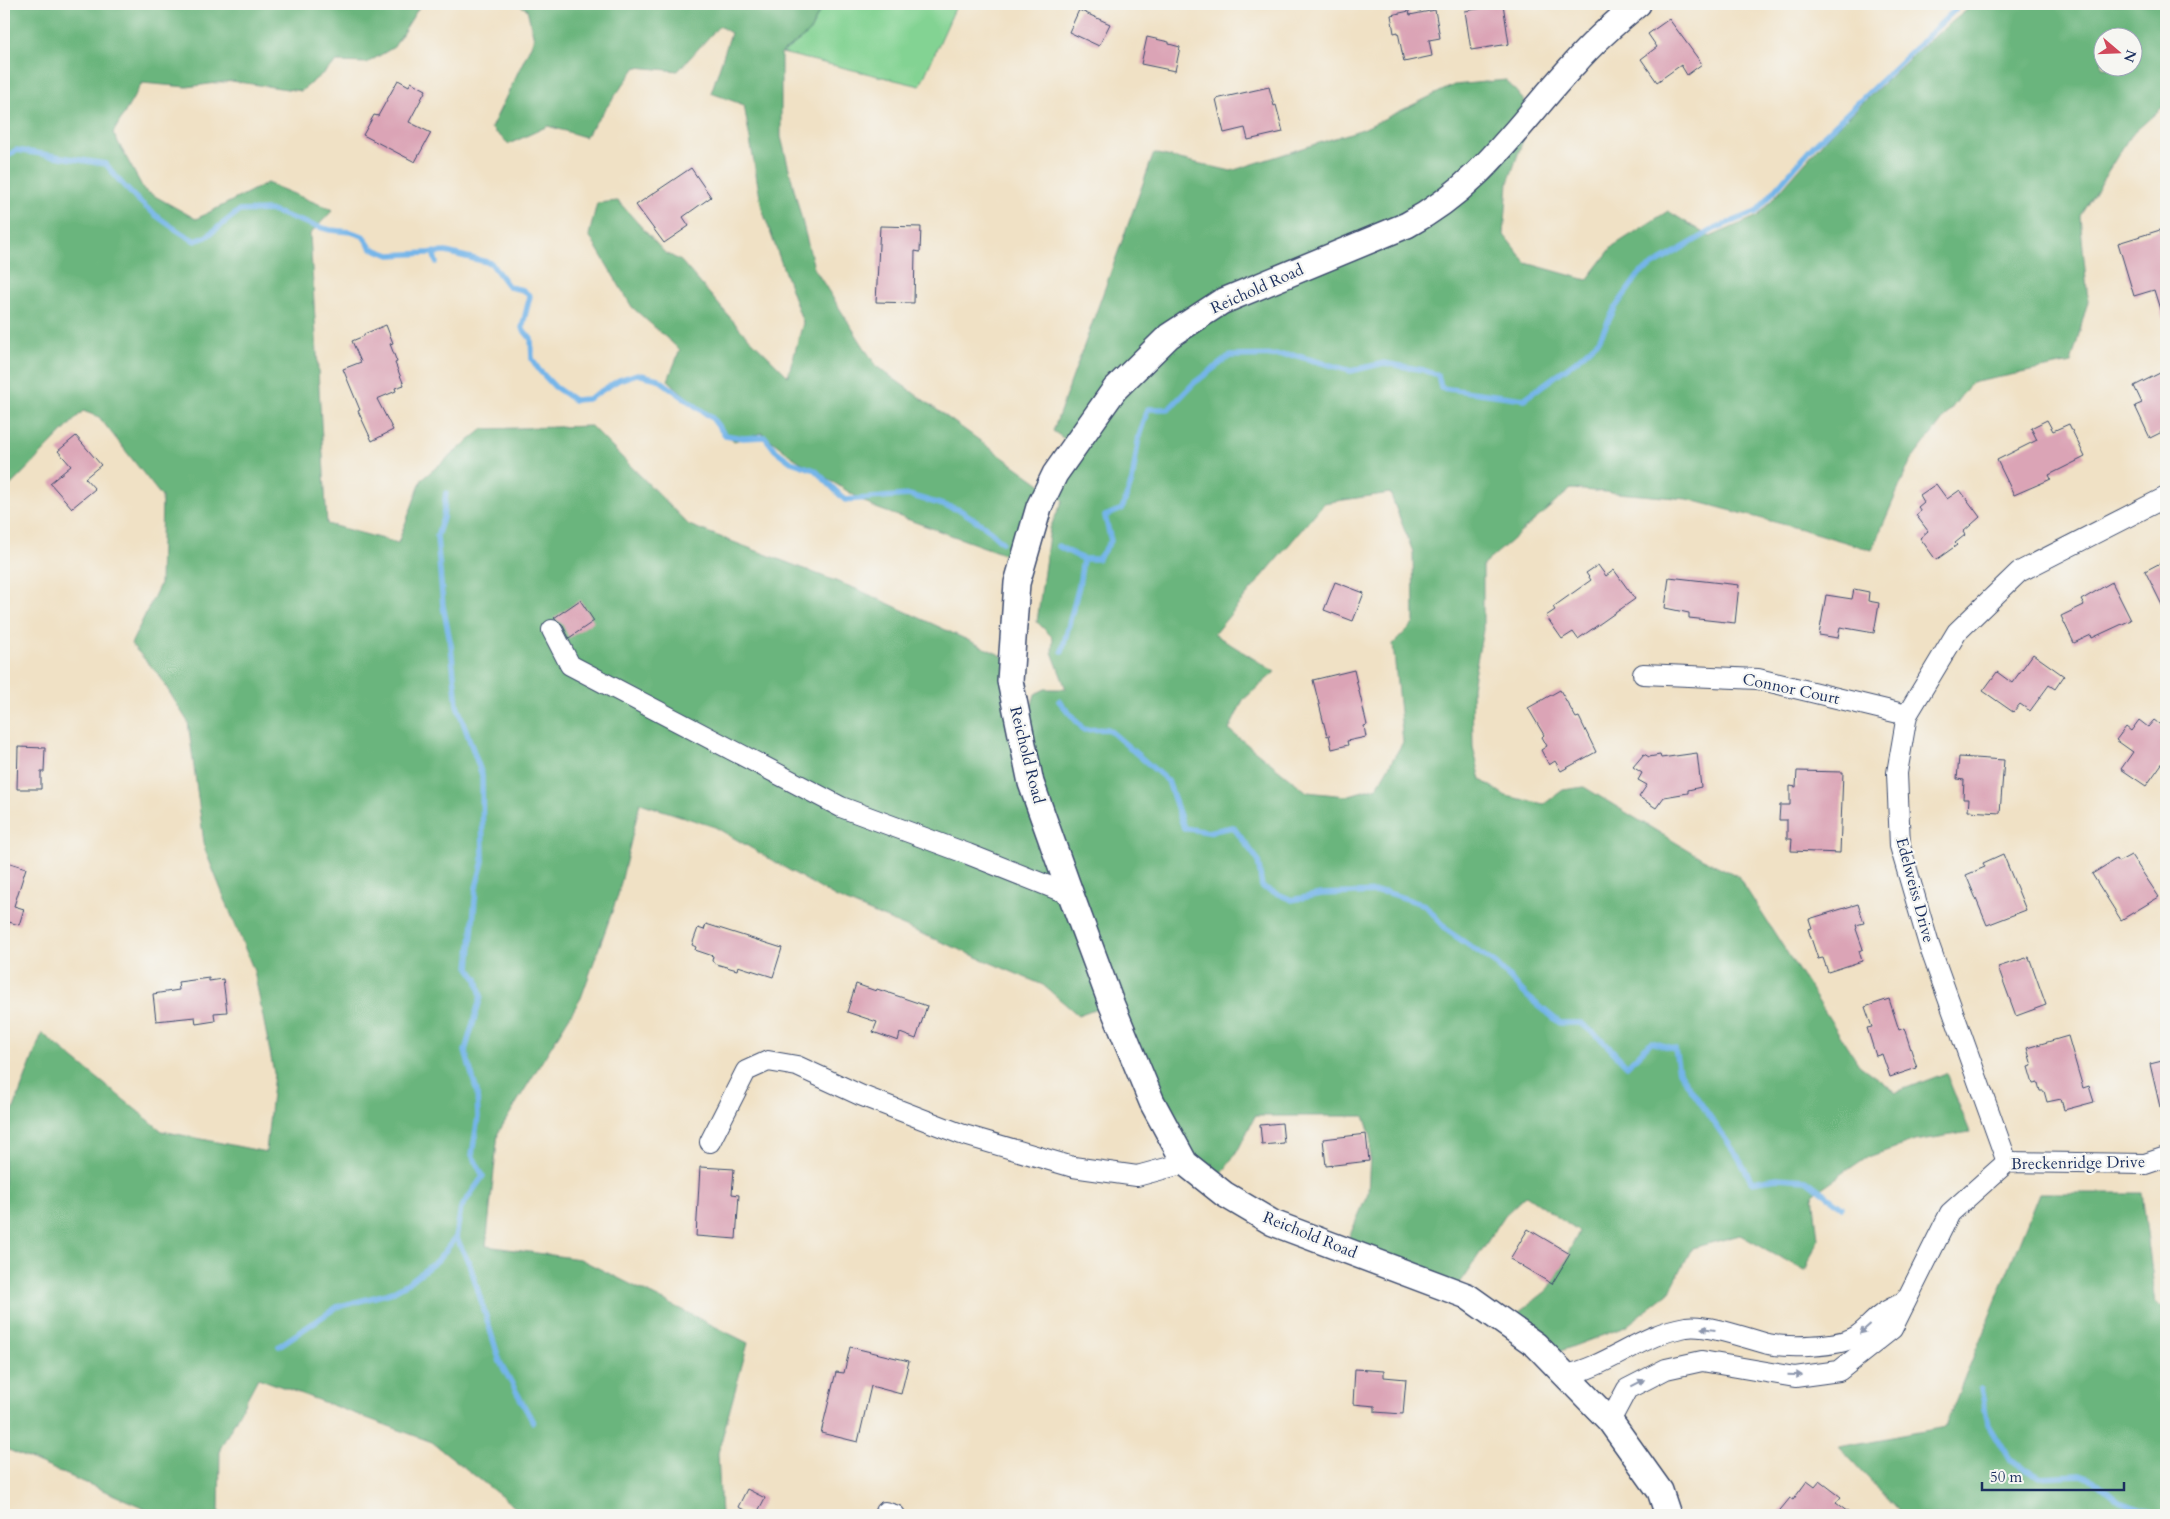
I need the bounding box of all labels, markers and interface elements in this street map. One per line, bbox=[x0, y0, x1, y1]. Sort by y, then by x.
north arrow bbox=[2092, 28, 2142, 78]
text: N bbox=[2119, 47, 2141, 65]
street label: Reichold Road bbox=[1207, 258, 1307, 319]
street label: Connor Court bbox=[1741, 668, 1841, 710]
street label: Reichold Road bbox=[1004, 704, 1050, 806]
street label: Edelweiss Drive bbox=[1890, 835, 1940, 945]
street label: Breckenridge Drive bbox=[2011, 1151, 2145, 1175]
street label: Reichold Road bbox=[1260, 1206, 1361, 1264]
one-way arrow bbox=[1859, 1323, 1871, 1335]
one-way arrow bbox=[1700, 1325, 1716, 1333]
one-way arrow bbox=[1787, 1372, 1803, 1380]
one-way arrow bbox=[1631, 1379, 1645, 1387]
scale bar bbox=[1982, 1459, 2125, 1491]
text: 50 m bbox=[1990, 1467, 2022, 1487]

